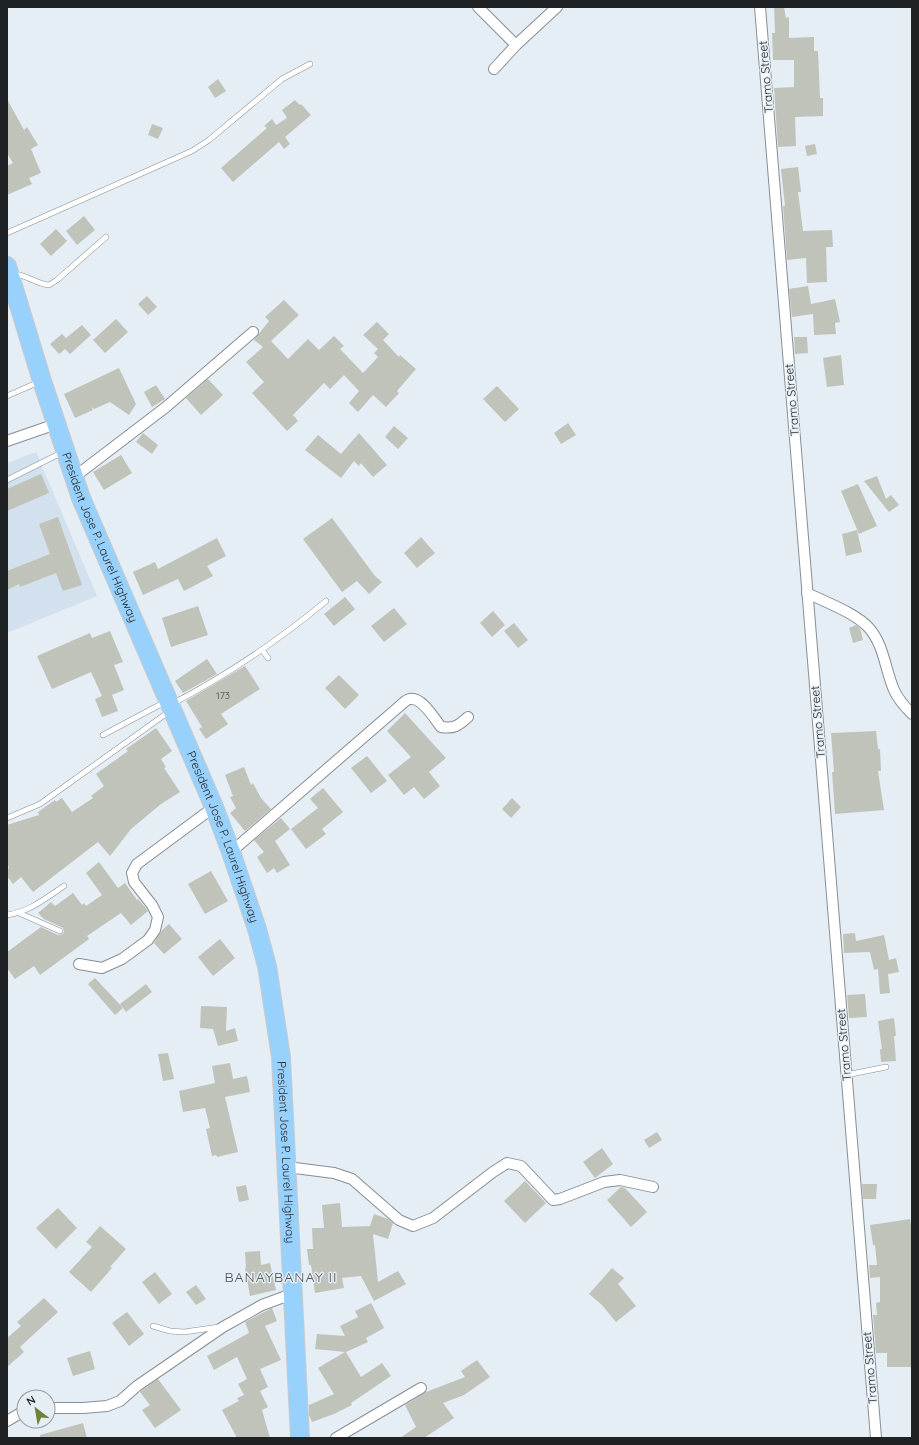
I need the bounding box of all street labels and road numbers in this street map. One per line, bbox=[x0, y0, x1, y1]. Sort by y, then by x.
street label: Tramo Street bbox=[755, 40, 776, 114]
street label: Tramo Street bbox=[781, 363, 802, 437]
street label: President Jose P. Laurel Highway bbox=[59, 450, 142, 624]
street label: Tramo Street bbox=[807, 685, 828, 759]
street label: President Jose P. Laurel Highway bbox=[184, 749, 262, 925]
street label: Tramo Street bbox=[833, 1008, 854, 1082]
street label: President Jose P. Laurel Highway bbox=[274, 1061, 298, 1244]
street label: Tramo Street bbox=[859, 1331, 880, 1405]

